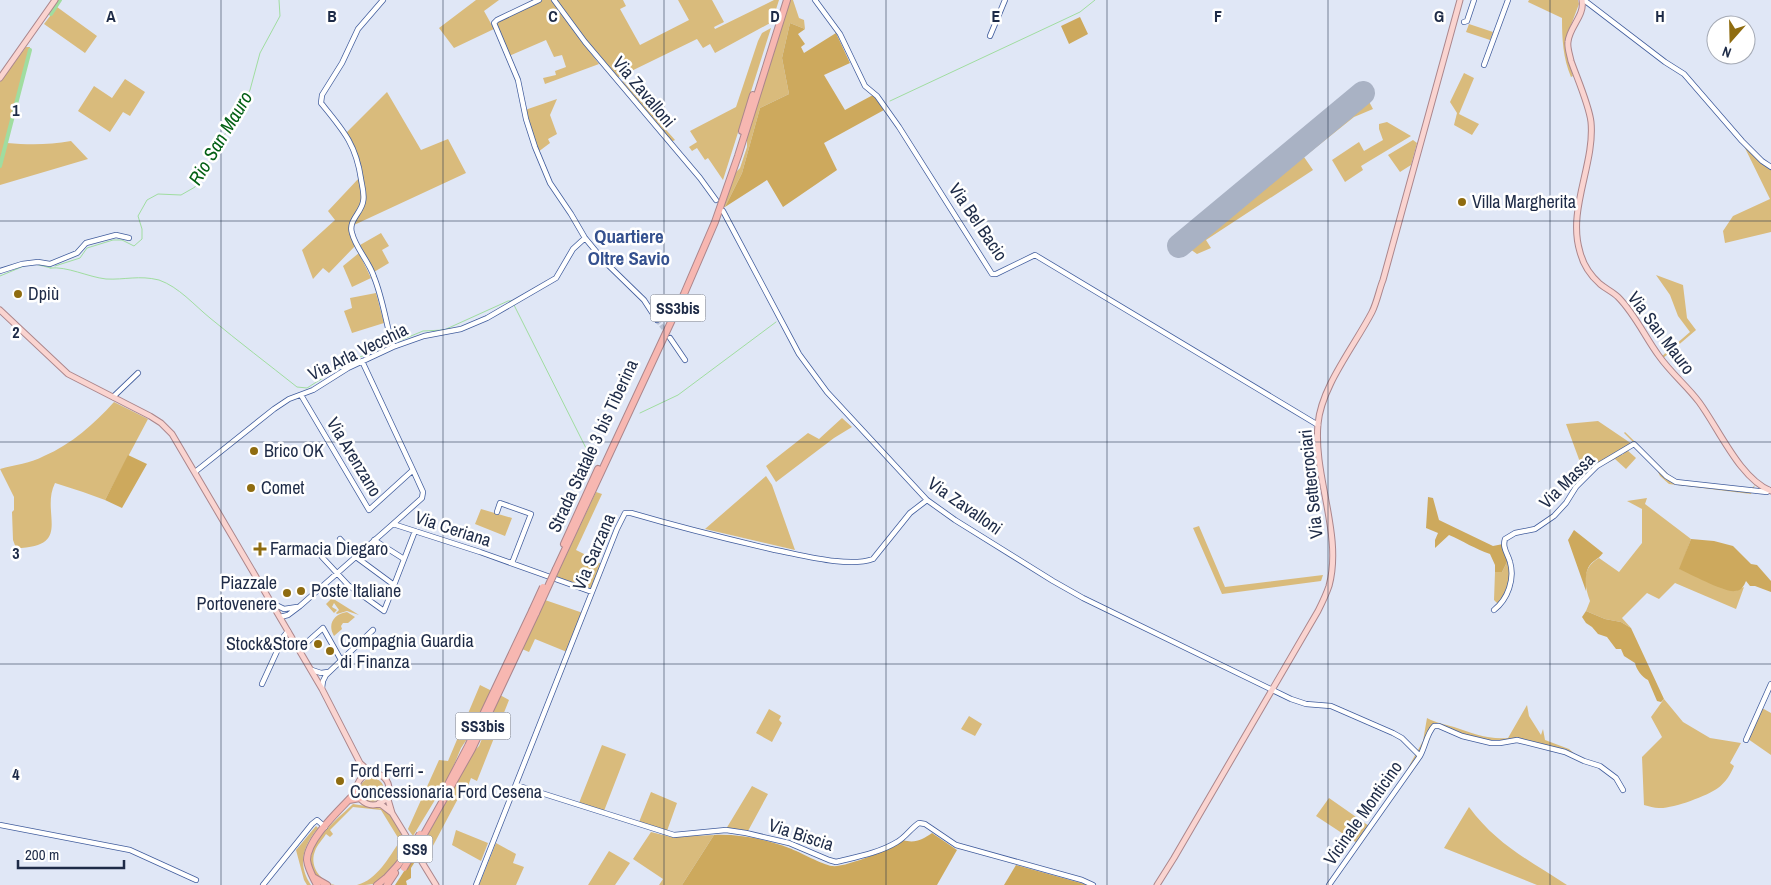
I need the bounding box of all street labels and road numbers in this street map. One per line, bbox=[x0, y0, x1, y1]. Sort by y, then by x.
street label: Via Zavalloni bbox=[607, 51, 682, 133]
street label: Via Bel Bacio bbox=[943, 178, 1014, 266]
street label: Via San Mauro bbox=[1622, 286, 1701, 379]
road number: SS3bis bbox=[650, 294, 706, 322]
street label: Via Arla Vecchia bbox=[304, 317, 412, 386]
street label: Strada Statale 3 bis Tiberina bbox=[541, 355, 644, 536]
street label: Via Arenzano bbox=[321, 412, 388, 501]
street label: Via Settecrociari bbox=[1292, 428, 1329, 540]
street label: Via Massa bbox=[1533, 447, 1600, 514]
street label: Via Zavalloni bbox=[923, 471, 1008, 540]
street label: Via Ceriana bbox=[412, 505, 494, 553]
street label: Via Sarzana bbox=[566, 510, 621, 594]
road number: SS3bis bbox=[456, 712, 510, 739]
street label: Vicinale Monticino bbox=[1317, 756, 1408, 870]
street label: Via Biscia bbox=[765, 812, 837, 857]
road number: SS9 bbox=[398, 836, 432, 862]

